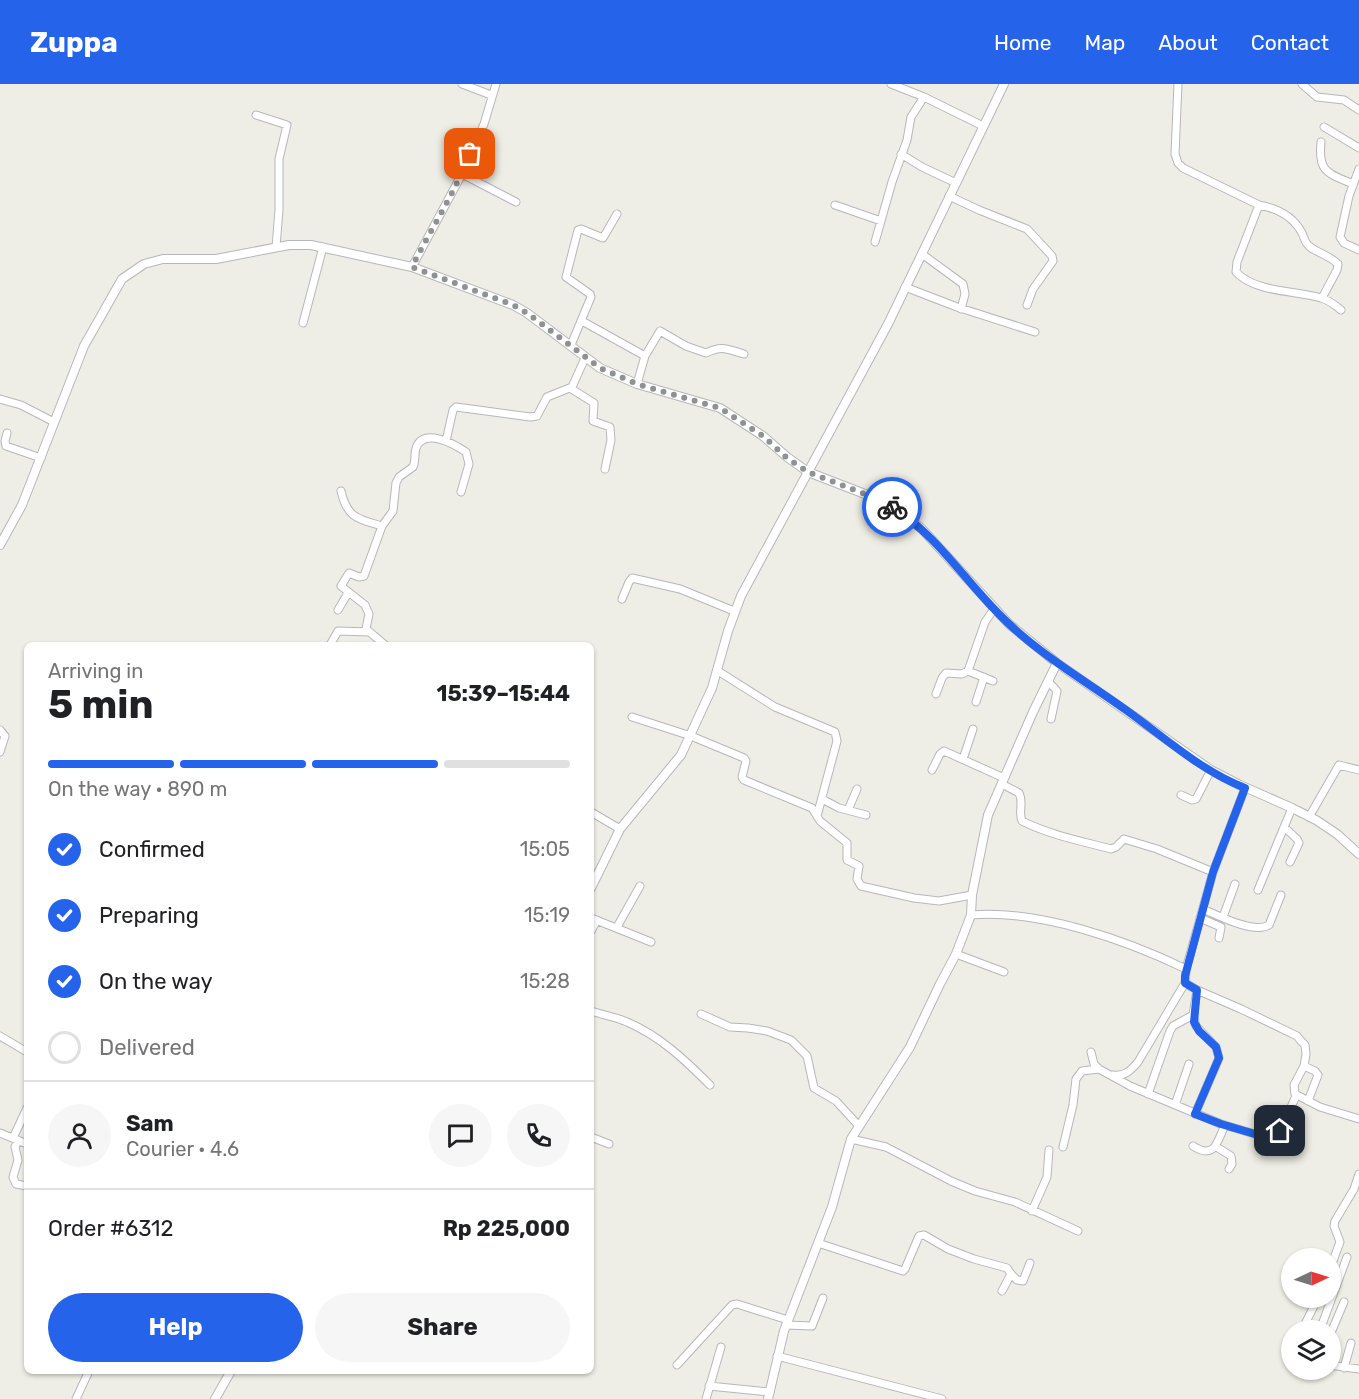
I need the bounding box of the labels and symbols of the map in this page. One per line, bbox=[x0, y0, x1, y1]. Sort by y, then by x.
pin bbox=[444, 128, 495, 179]
courier bbox=[862, 477, 922, 537]
pin bbox=[1254, 1105, 1305, 1156]
north arrow bbox=[1281, 1248, 1341, 1308]

